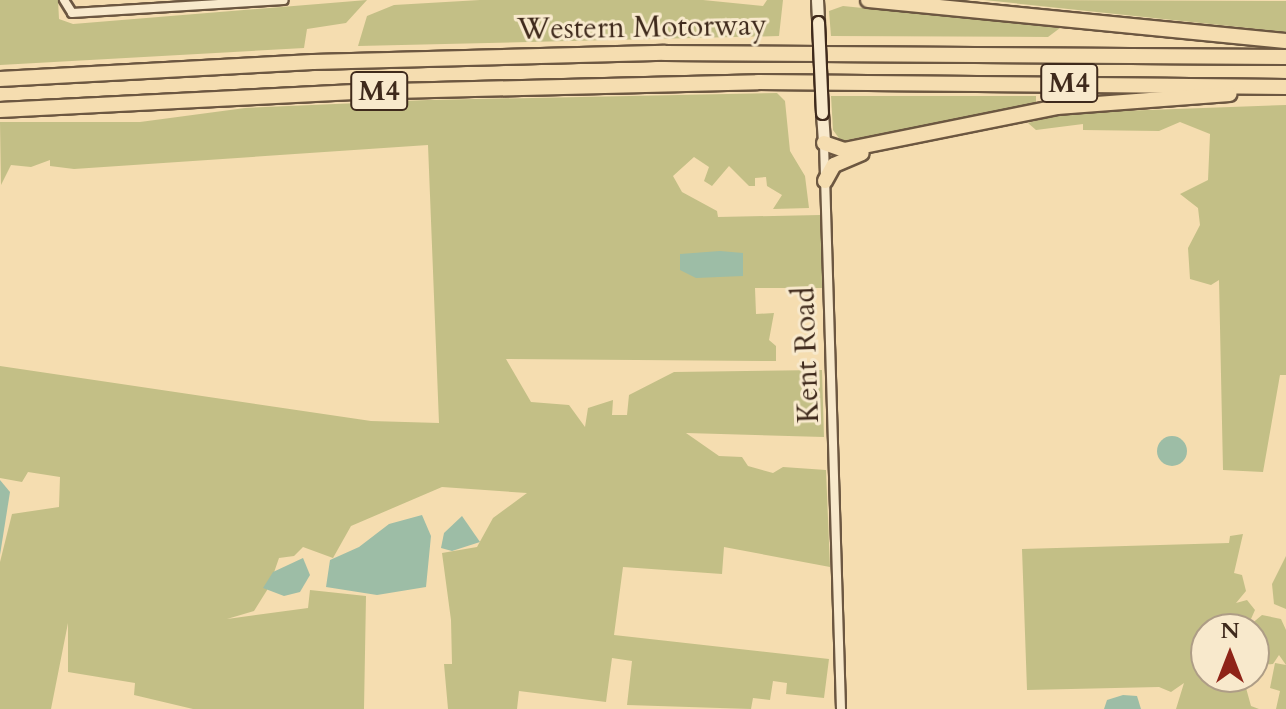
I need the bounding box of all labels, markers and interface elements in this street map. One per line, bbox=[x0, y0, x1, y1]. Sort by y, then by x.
street label: Western Motorway bbox=[517, 8, 767, 48]
road number: M4 bbox=[1039, 59, 1099, 107]
road number: M4 bbox=[349, 67, 409, 115]
street label: Kent Road bbox=[787, 286, 827, 424]
north arrow bbox=[1190, 613, 1270, 693]
text: N bbox=[1220, 616, 1240, 646]

